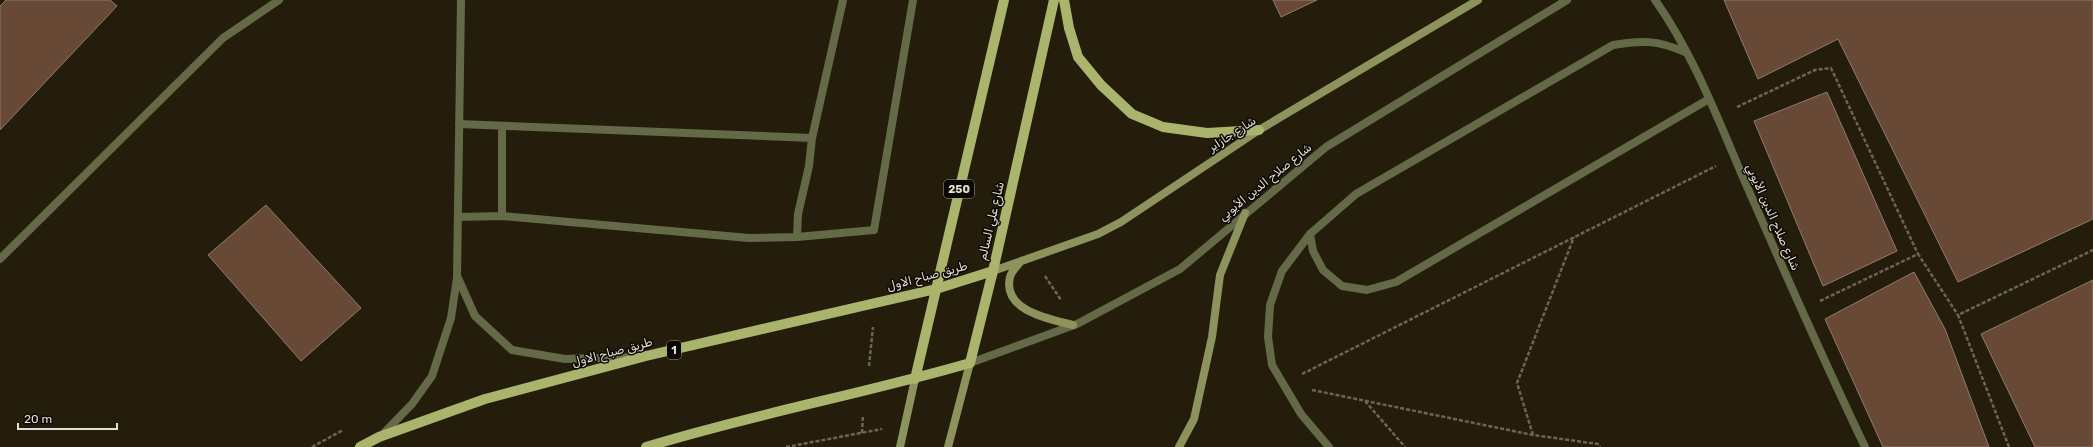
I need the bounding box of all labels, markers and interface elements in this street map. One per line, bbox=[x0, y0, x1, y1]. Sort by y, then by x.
street label: شارع جازاير bbox=[1205, 113, 1260, 157]
street label: شارع صلاح الدين الأيوبي bbox=[1216, 140, 1316, 225]
street label: شارع صلاح الدين الأيوبي bbox=[1741, 161, 1803, 273]
road number: 250 bbox=[944, 180, 974, 198]
street label: شارع علي السالم bbox=[975, 180, 1009, 262]
street label: طريق صباح الاول bbox=[885, 259, 969, 295]
street label: طريق صباح الاول bbox=[570, 335, 654, 371]
road number: 1 bbox=[667, 341, 681, 359]
scale bar bbox=[18, 405, 117, 431]
text: 20 m bbox=[24, 412, 52, 426]

